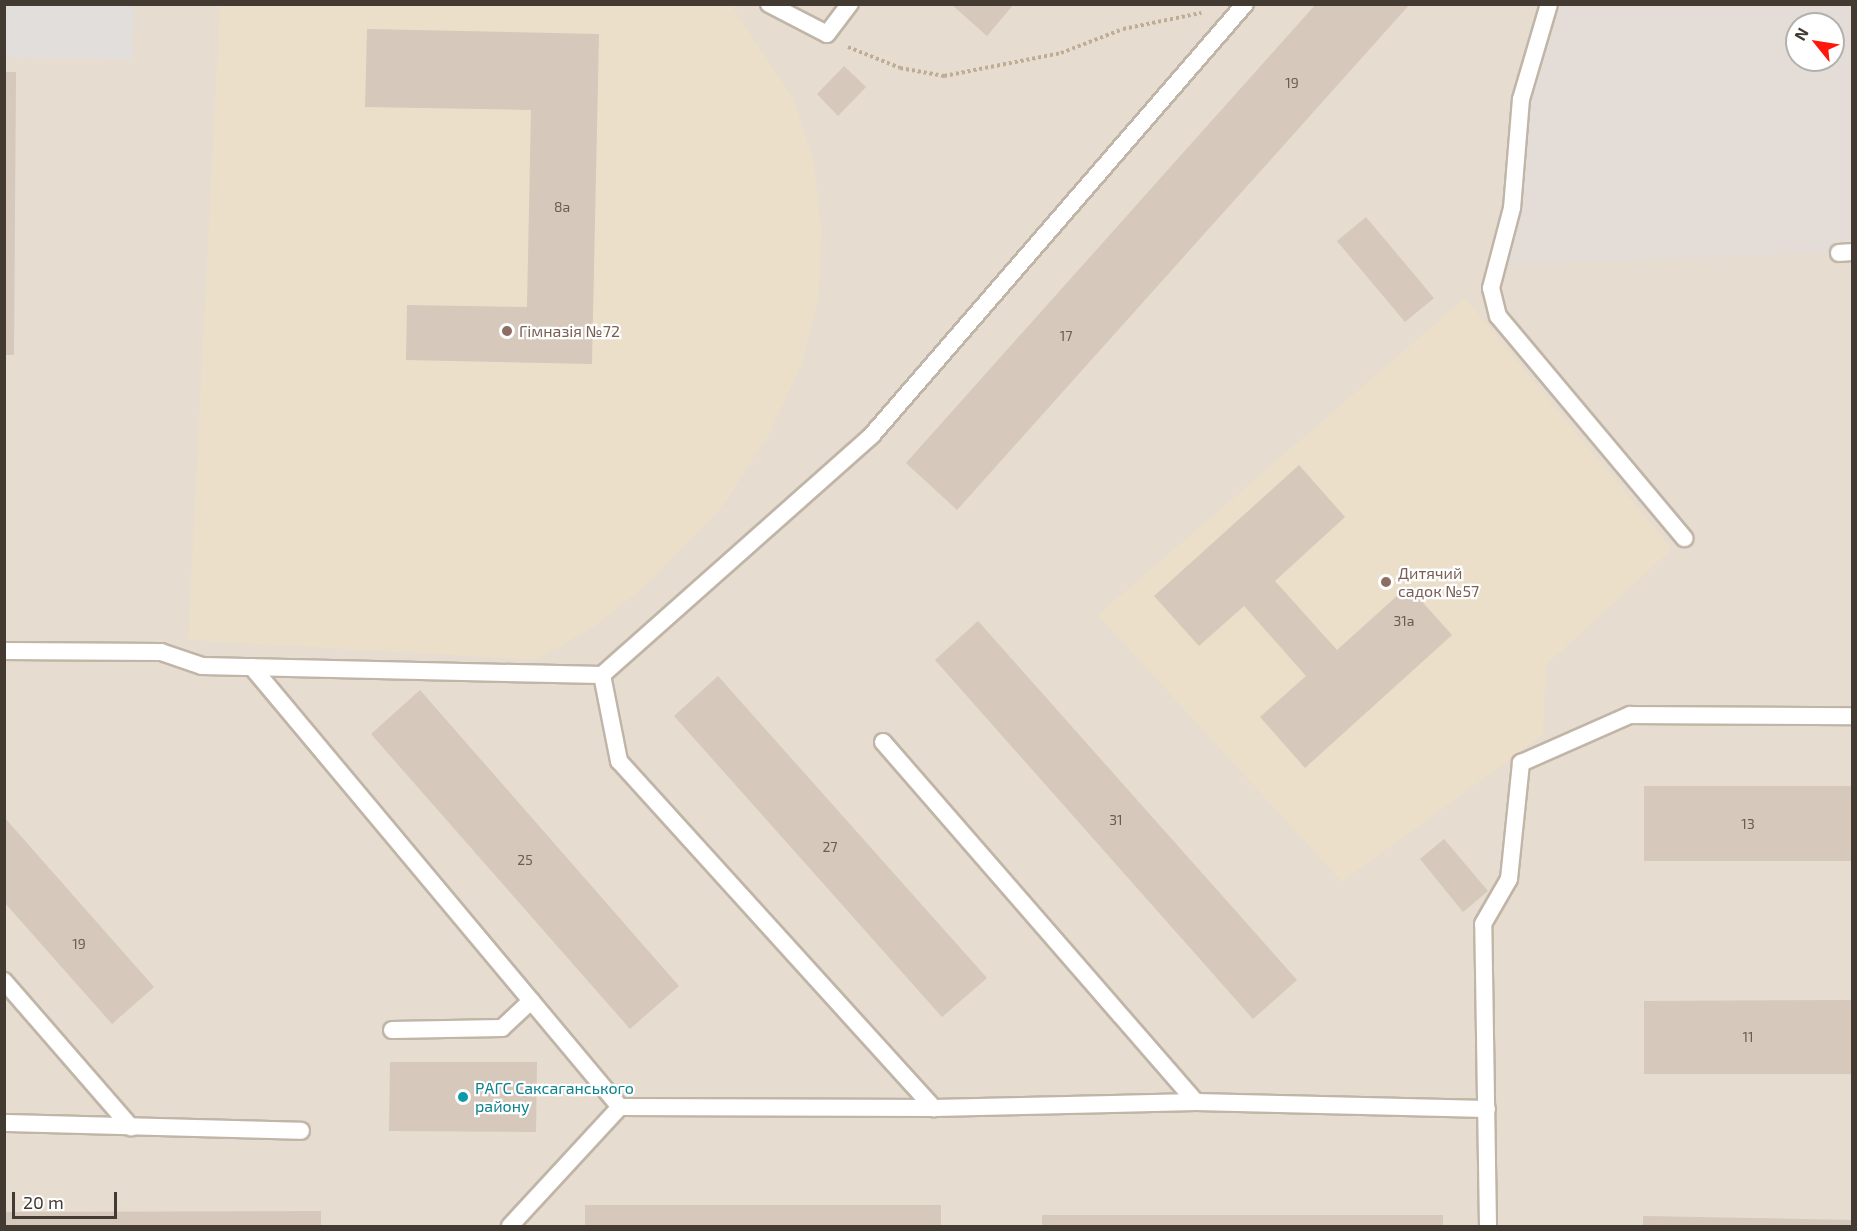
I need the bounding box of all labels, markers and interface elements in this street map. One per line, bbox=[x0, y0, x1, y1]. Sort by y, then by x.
north arrow bbox=[1785, 12, 1845, 72]
text: N bbox=[1790, 24, 1812, 44]
house number: 19 bbox=[1285, 75, 1299, 91]
house number: 8а bbox=[554, 199, 570, 215]
place label: Гімназія №72 bbox=[519, 321, 620, 341]
marker: Гімназія №72 bbox=[500, 324, 514, 338]
house number: 17 bbox=[1060, 328, 1072, 344]
place label: Дитячий садок №57 bbox=[1398, 563, 1479, 601]
marker: Дитячий садок №57 bbox=[1379, 575, 1393, 589]
house number: 31а bbox=[1393, 613, 1415, 629]
house number: 31 bbox=[1109, 812, 1123, 828]
house number: 13 bbox=[1741, 816, 1755, 832]
house number: 27 bbox=[822, 839, 838, 855]
house number: 25 bbox=[517, 852, 533, 868]
house number: 19 bbox=[72, 936, 86, 952]
house number: 11 bbox=[1742, 1029, 1754, 1045]
place label: РАГС Саксаганського району bbox=[475, 1078, 634, 1116]
marker: РАГС Саксаганського району bbox=[456, 1090, 470, 1104]
scale bar bbox=[15, 1180, 120, 1218]
text: 20 m bbox=[23, 1191, 64, 1213]

